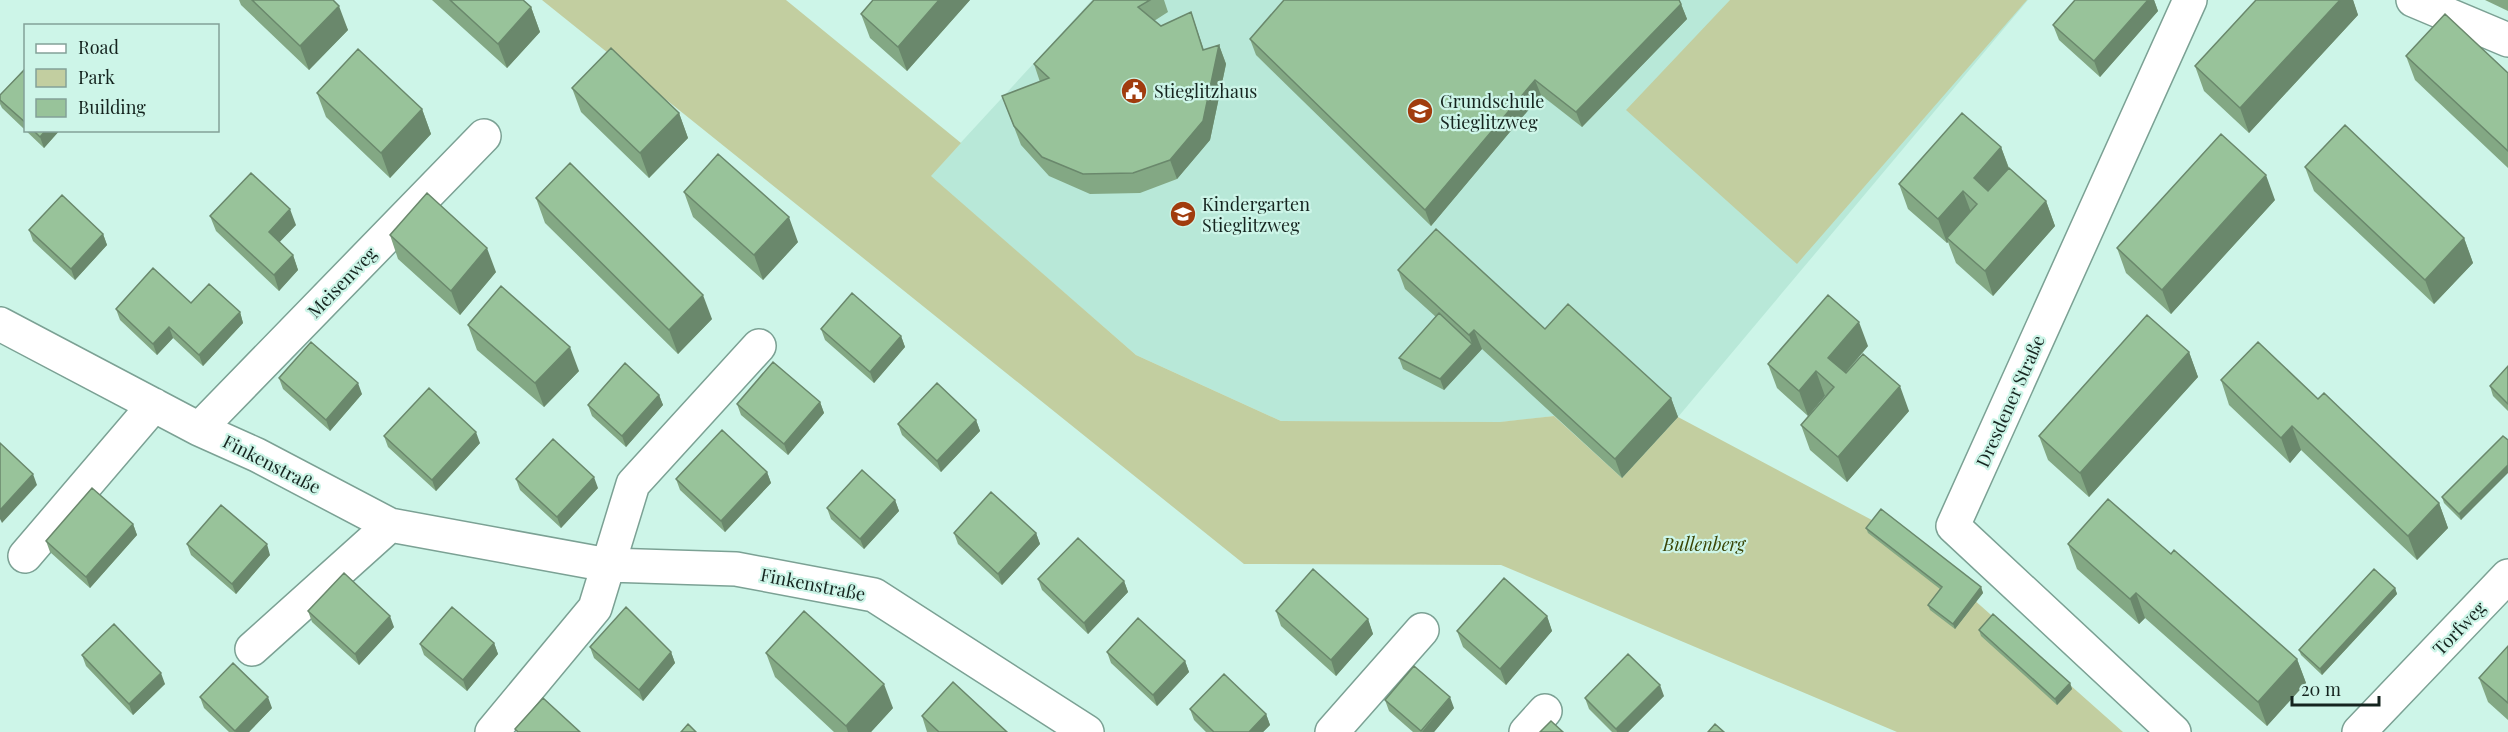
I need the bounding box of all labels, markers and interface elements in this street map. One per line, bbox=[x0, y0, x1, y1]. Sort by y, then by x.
legend bbox=[24, 24, 219, 132]
text: Road bbox=[78, 35, 119, 59]
text: Park bbox=[78, 65, 115, 89]
public building icon: Stieglitzhaus bbox=[1119, 76, 1149, 106]
place label: Stieglitzhaus bbox=[1154, 79, 1257, 103]
place label: Grundschule Stieglitzweg bbox=[1440, 89, 1544, 134]
text: Building bbox=[78, 95, 146, 119]
school or university icon: Grundschule Stieglitzweg bbox=[1405, 96, 1435, 126]
place label: Kindergarten Stieglitzweg bbox=[1202, 192, 1310, 237]
school or university icon: Kindergarten Stieglitzweg bbox=[1168, 199, 1198, 229]
street label: Meisenweg bbox=[302, 241, 382, 323]
street label: Dresdener Straße bbox=[1970, 331, 2050, 471]
street label: Finkenstraße bbox=[219, 429, 325, 499]
park label: Bullenberg bbox=[1662, 532, 1747, 556]
street label: Finkenstraße bbox=[758, 562, 868, 606]
street label: Torfweg bbox=[2427, 595, 2491, 660]
scale bar bbox=[2292, 669, 2379, 707]
text: 20 m bbox=[2301, 677, 2341, 701]

